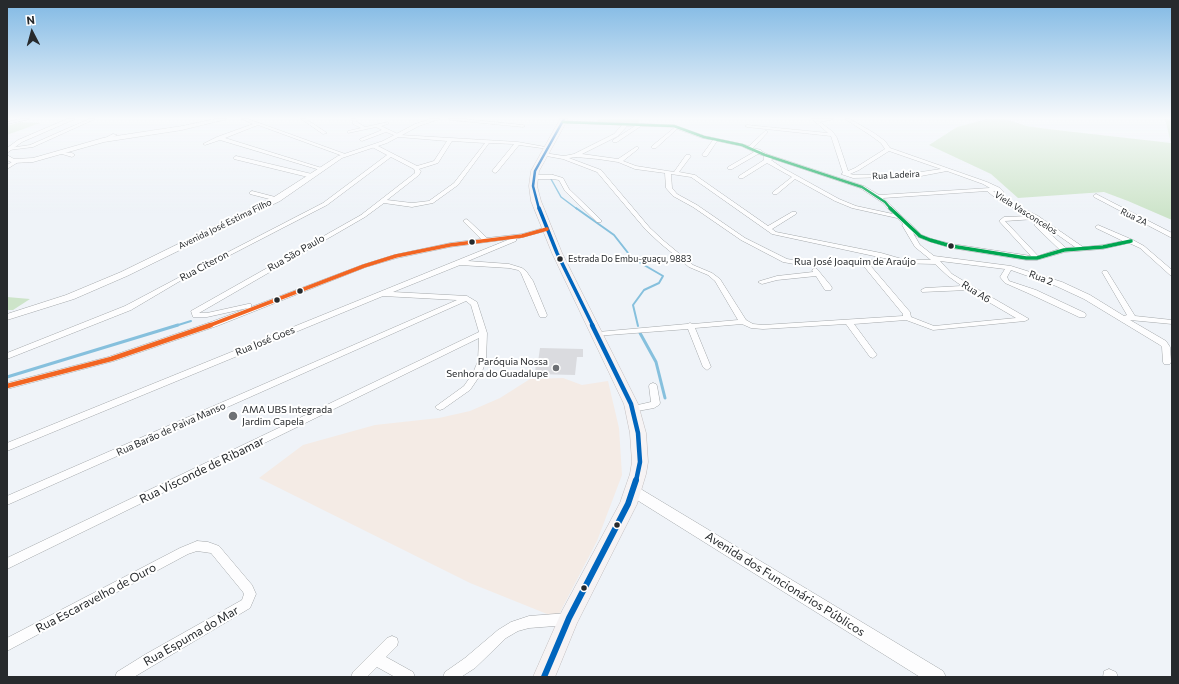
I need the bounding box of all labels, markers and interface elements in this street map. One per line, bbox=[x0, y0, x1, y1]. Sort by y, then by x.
north arrow bbox=[12, 12, 52, 52]
text: N bbox=[26, 13, 35, 26]
street label: Rua Ladeira bbox=[872, 168, 920, 182]
street label: Viela Vasconcelos bbox=[992, 189, 1060, 237]
street label: Avenida José Estima Filho bbox=[177, 197, 273, 251]
street label: Rua 2A bbox=[1119, 206, 1149, 228]
street label: Rua São Paulo bbox=[265, 232, 327, 274]
unlabelled marker bbox=[467, 237, 477, 247]
unlabelled marker bbox=[946, 241, 956, 251]
street label: Rua Citeron bbox=[178, 248, 230, 284]
marker: Estrada Do Embu-guaçu, 9883 bbox=[555, 254, 565, 264]
place label: Estrada Do Embu-guaçu, 9883 bbox=[568, 254, 691, 264]
street label: Rua José Joaquim de Araújo bbox=[794, 256, 916, 268]
street label: Rua 2 bbox=[1027, 268, 1055, 288]
street label: Rua A6 bbox=[959, 278, 993, 306]
unlabelled marker bbox=[295, 286, 305, 296]
unlabelled marker bbox=[272, 295, 282, 305]
street label: Rua José Goes bbox=[234, 324, 296, 358]
place label: Paróquia Nossa Senhora do Guadalupe bbox=[446, 356, 548, 380]
marker: Paróquia Nossa Senhora do Guadalupe bbox=[551, 363, 561, 373]
street label: Rua Barão de Paiva Manso bbox=[115, 399, 227, 459]
place label: AMA UBS Integrada Jardim Capela bbox=[242, 404, 332, 428]
marker: AMA UBS Integrada Jardim Capela bbox=[227, 410, 239, 422]
street label: Rua Visconde de Ribamar bbox=[137, 433, 267, 507]
unlabelled marker bbox=[612, 520, 622, 530]
street label: Avenida dos Funcionários Públicos bbox=[703, 529, 867, 639]
street label: Rua Escaravelho de Ouro bbox=[33, 560, 159, 636]
unlabelled marker bbox=[579, 583, 589, 593]
street label: Rua Espuma do Mar bbox=[141, 603, 241, 669]

